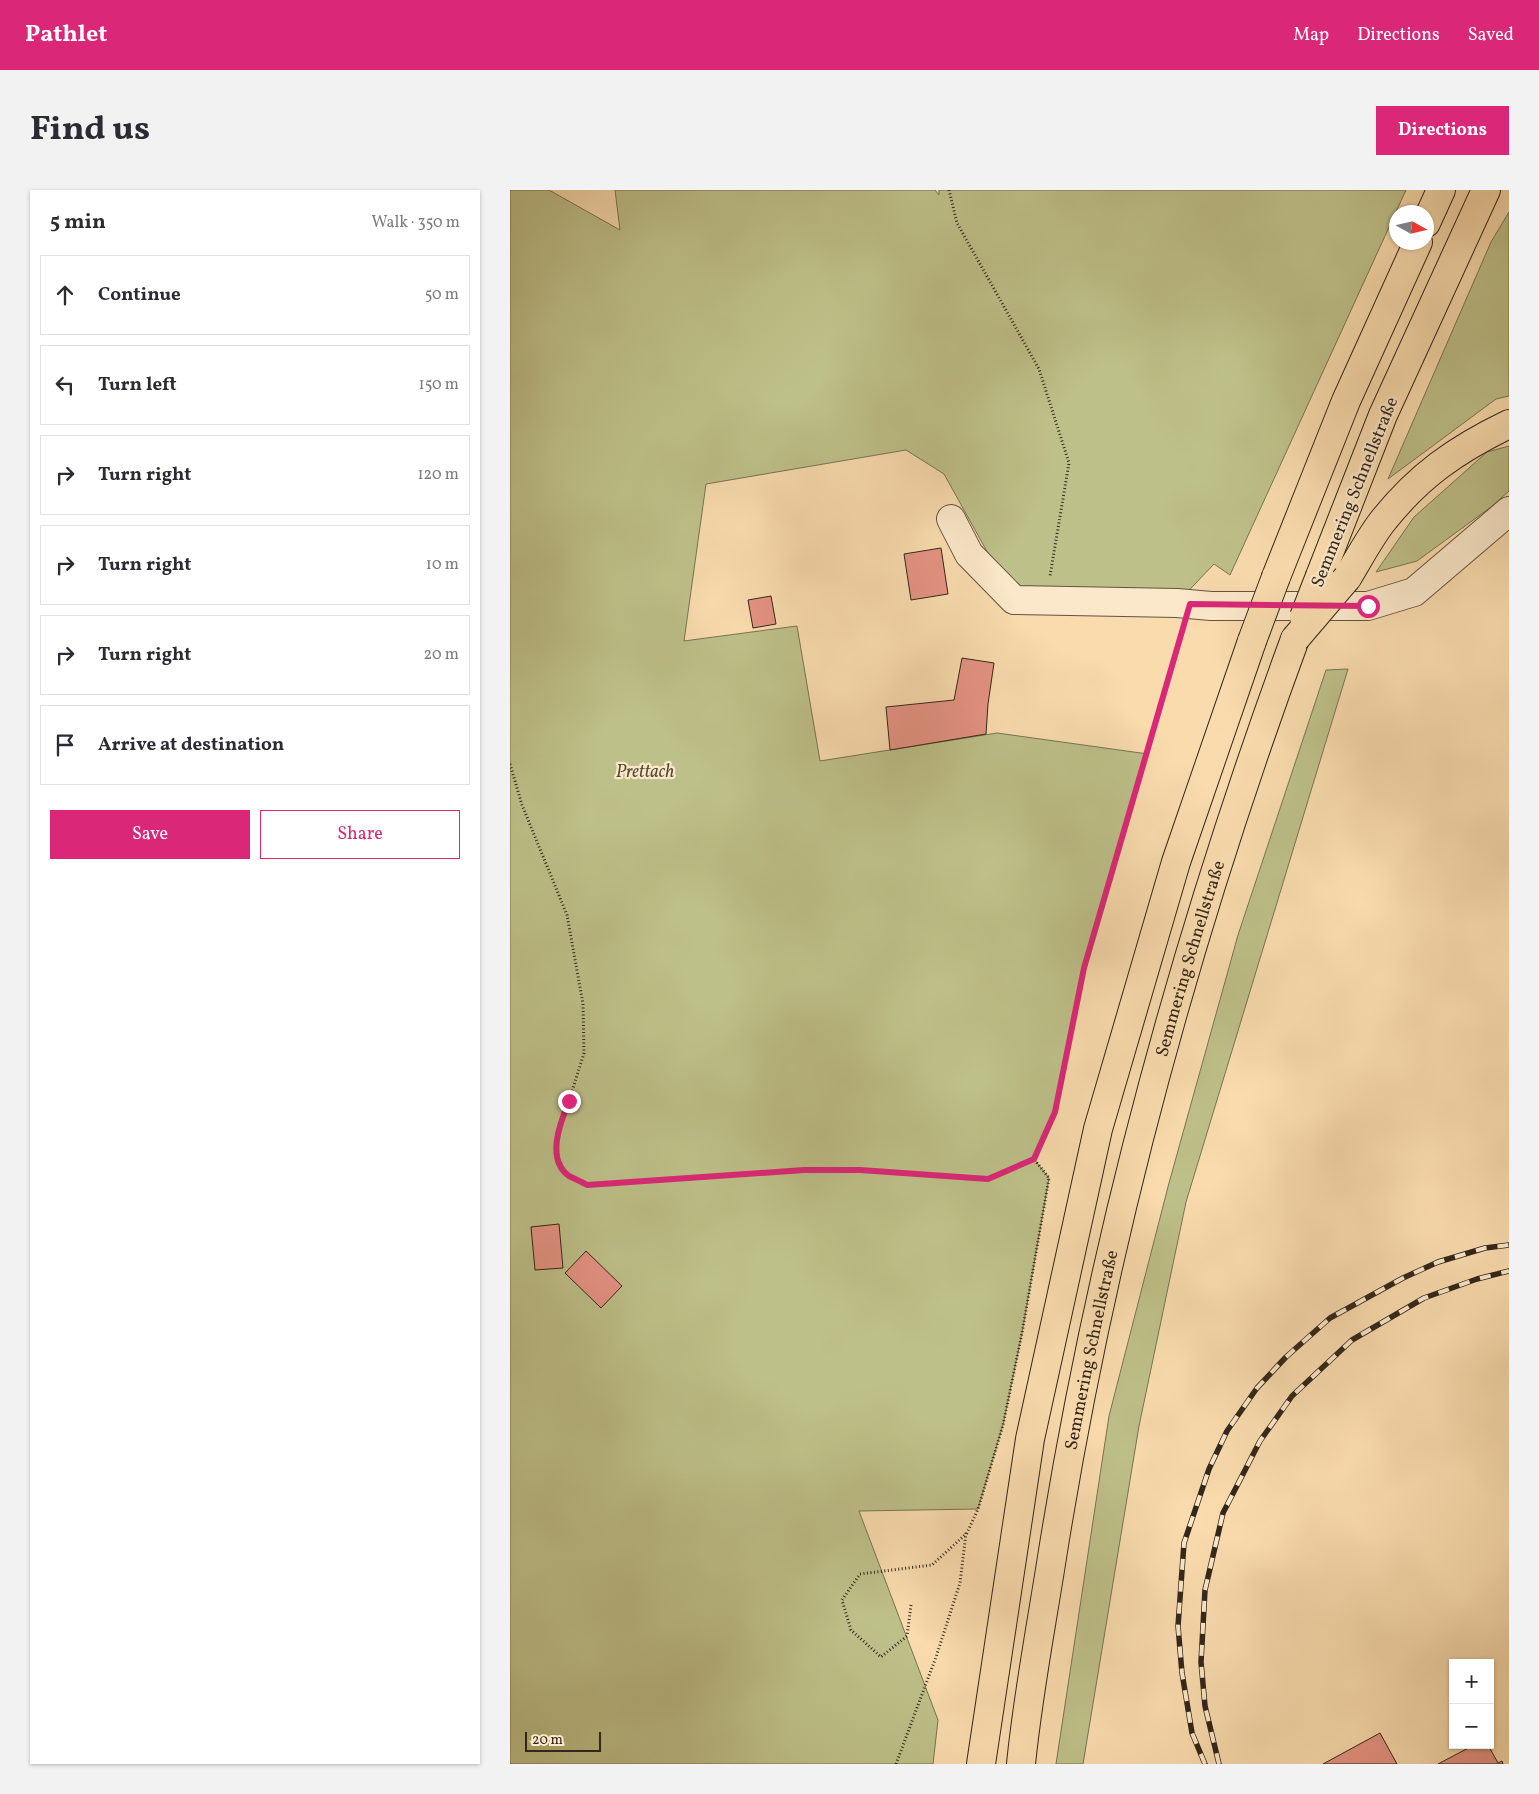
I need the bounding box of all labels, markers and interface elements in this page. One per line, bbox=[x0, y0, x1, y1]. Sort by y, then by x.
text: Pathlet bbox=[25, 18, 107, 52]
text: Map bbox=[1293, 23, 1329, 48]
text: Directions bbox=[1357, 23, 1440, 48]
text: Saved bbox=[1468, 23, 1514, 48]
text: Find us bbox=[30, 106, 150, 154]
button: Directions bbox=[1376, 106, 1509, 155]
north arrow bbox=[1389, 205, 1434, 250]
text: 5 min bbox=[50, 208, 106, 237]
text: Walk · 350 m bbox=[372, 212, 460, 234]
icon: ahead bbox=[51, 281, 79, 309]
text: Continue bbox=[98, 282, 181, 308]
text: 50 m bbox=[425, 284, 459, 306]
icon: left bbox=[51, 371, 79, 399]
text: Turn left bbox=[98, 372, 177, 398]
text: 150 m bbox=[418, 374, 459, 396]
street label: Semmering Schnellstraße bbox=[1306, 394, 1405, 592]
icon: right bbox=[51, 461, 79, 489]
text: Turn right bbox=[98, 462, 191, 488]
text: 120 m bbox=[417, 464, 459, 486]
icon: right bbox=[51, 551, 79, 579]
text: Turn right bbox=[98, 552, 191, 578]
text: 10 m bbox=[426, 554, 459, 576]
route start bbox=[1357, 595, 1380, 618]
icon: right bbox=[51, 641, 79, 669]
text: Turn right bbox=[98, 642, 191, 668]
text: 20 m bbox=[424, 644, 459, 666]
icon: arrive bbox=[51, 731, 79, 759]
text: Arrive at destination bbox=[98, 732, 284, 758]
park label: Prettach bbox=[616, 760, 674, 785]
button: Save bbox=[50, 810, 250, 859]
button: Share bbox=[260, 810, 460, 859]
street label: Semmering Schnellstraße bbox=[1150, 858, 1232, 1060]
route end bbox=[558, 1090, 581, 1113]
street label: Semmering Schnellstraße bbox=[1060, 1248, 1125, 1452]
map controls bbox=[1449, 1659, 1494, 1749]
button: + bbox=[1449, 1659, 1494, 1704]
button: − bbox=[1449, 1704, 1494, 1749]
scale bar bbox=[525, 1729, 601, 1752]
text: 20 m bbox=[532, 1731, 563, 1750]

